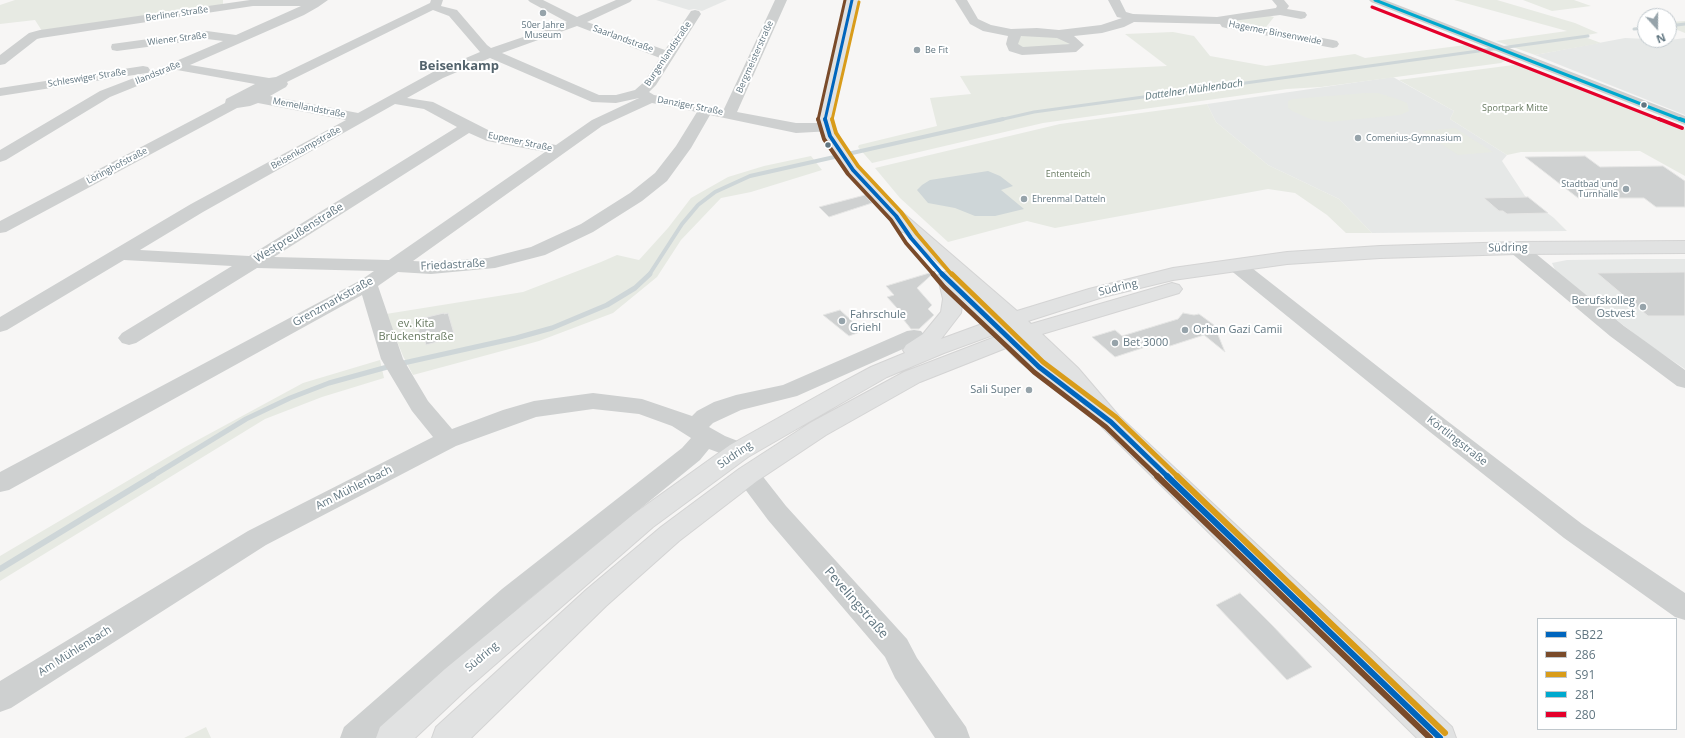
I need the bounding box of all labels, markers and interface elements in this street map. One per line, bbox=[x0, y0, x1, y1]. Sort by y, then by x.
street label: Berliner Straße bbox=[145, 4, 209, 24]
marker: 50er Jahre Museum bbox=[538, 8, 548, 18]
north arrow bbox=[1637, 8, 1677, 48]
street label: Bergmeisterstraße bbox=[734, 19, 776, 95]
street label: Hagemer Binsenweide bbox=[1228, 19, 1322, 47]
place label: 50er Jahre Museum bbox=[521, 20, 565, 41]
street label: Burgenlandstraße bbox=[642, 20, 694, 88]
street label: Saarlandstraße bbox=[591, 23, 655, 55]
street label: Wiener Straße bbox=[147, 30, 207, 48]
text: N bbox=[1654, 30, 1668, 47]
marker: Be Fit bbox=[912, 45, 922, 55]
place label: Be Fit bbox=[925, 45, 948, 55]
district label: Beisenkamp bbox=[419, 58, 499, 74]
street label: Ilandstraße bbox=[134, 59, 182, 87]
street label: Schleswiger Straße bbox=[47, 66, 127, 90]
water label: Dattelner Mühlenbach bbox=[1144, 77, 1244, 103]
street label: Danziger Straße bbox=[656, 94, 724, 118]
street label: Memellandstraße bbox=[272, 96, 346, 120]
unlabelled marker bbox=[1639, 100, 1649, 110]
park label: Sportpark Mitte bbox=[1482, 103, 1548, 113]
street label: Beisenkampstraße bbox=[269, 124, 343, 172]
street label: Eupener Straße bbox=[487, 130, 553, 154]
marker: Comenius-Gymnasium bbox=[1353, 133, 1363, 143]
place label: Comenius-Gymnasium bbox=[1366, 133, 1461, 143]
unlabelled marker bbox=[823, 140, 833, 150]
street label: Löringhofstraße bbox=[85, 145, 149, 187]
park label: Ententeich bbox=[1046, 169, 1090, 179]
place label: Stadtbad und Turnhalle bbox=[1561, 179, 1618, 200]
marker: Stadtbad und Turnhalle bbox=[1621, 184, 1631, 194]
marker: Ehrenmal Datteln bbox=[1019, 194, 1029, 204]
place label: Ehrenmal Datteln bbox=[1032, 194, 1106, 204]
street label: Westpreußenstraße bbox=[252, 200, 346, 266]
street label: Südring bbox=[1488, 241, 1528, 255]
street label: Friedastraße bbox=[420, 257, 486, 273]
street label: Grenzmarkstraße bbox=[290, 274, 376, 330]
street label: Südring bbox=[1097, 277, 1139, 299]
place label: Berufskolleg Ostvest bbox=[1571, 294, 1635, 320]
marker: Berufskolleg Ostvest bbox=[1638, 302, 1648, 312]
place label: Fahrschule Griehl bbox=[850, 308, 906, 334]
marker: Fahrschule Griehl bbox=[837, 316, 847, 326]
park label: ev. Kita Brückenstraße bbox=[378, 317, 454, 343]
place label: Orhan Gazi Camii bbox=[1193, 323, 1282, 337]
marker: Orhan Gazi Camii bbox=[1180, 325, 1190, 335]
place label: Bet 3000 bbox=[1123, 336, 1168, 350]
marker: Bet 3000 bbox=[1110, 338, 1120, 348]
place label: Sali Super bbox=[970, 383, 1021, 397]
marker: Sali Super bbox=[1024, 385, 1034, 395]
street label: Körtlingstraße bbox=[1424, 413, 1490, 469]
street label: Südring bbox=[715, 438, 755, 472]
street label: Am Mühlenbach bbox=[314, 463, 394, 513]
street label: Pevelingstraße bbox=[821, 564, 891, 642]
legend bbox=[1537, 618, 1677, 730]
street label: Am Mühlenbach bbox=[36, 623, 114, 679]
text: SB22 bbox=[1575, 626, 1603, 643]
street label: Südring bbox=[463, 639, 501, 675]
text: 286 bbox=[1575, 646, 1596, 663]
text: S91 bbox=[1575, 666, 1595, 683]
text: 281 bbox=[1575, 686, 1596, 703]
text: 280 bbox=[1575, 706, 1596, 723]

